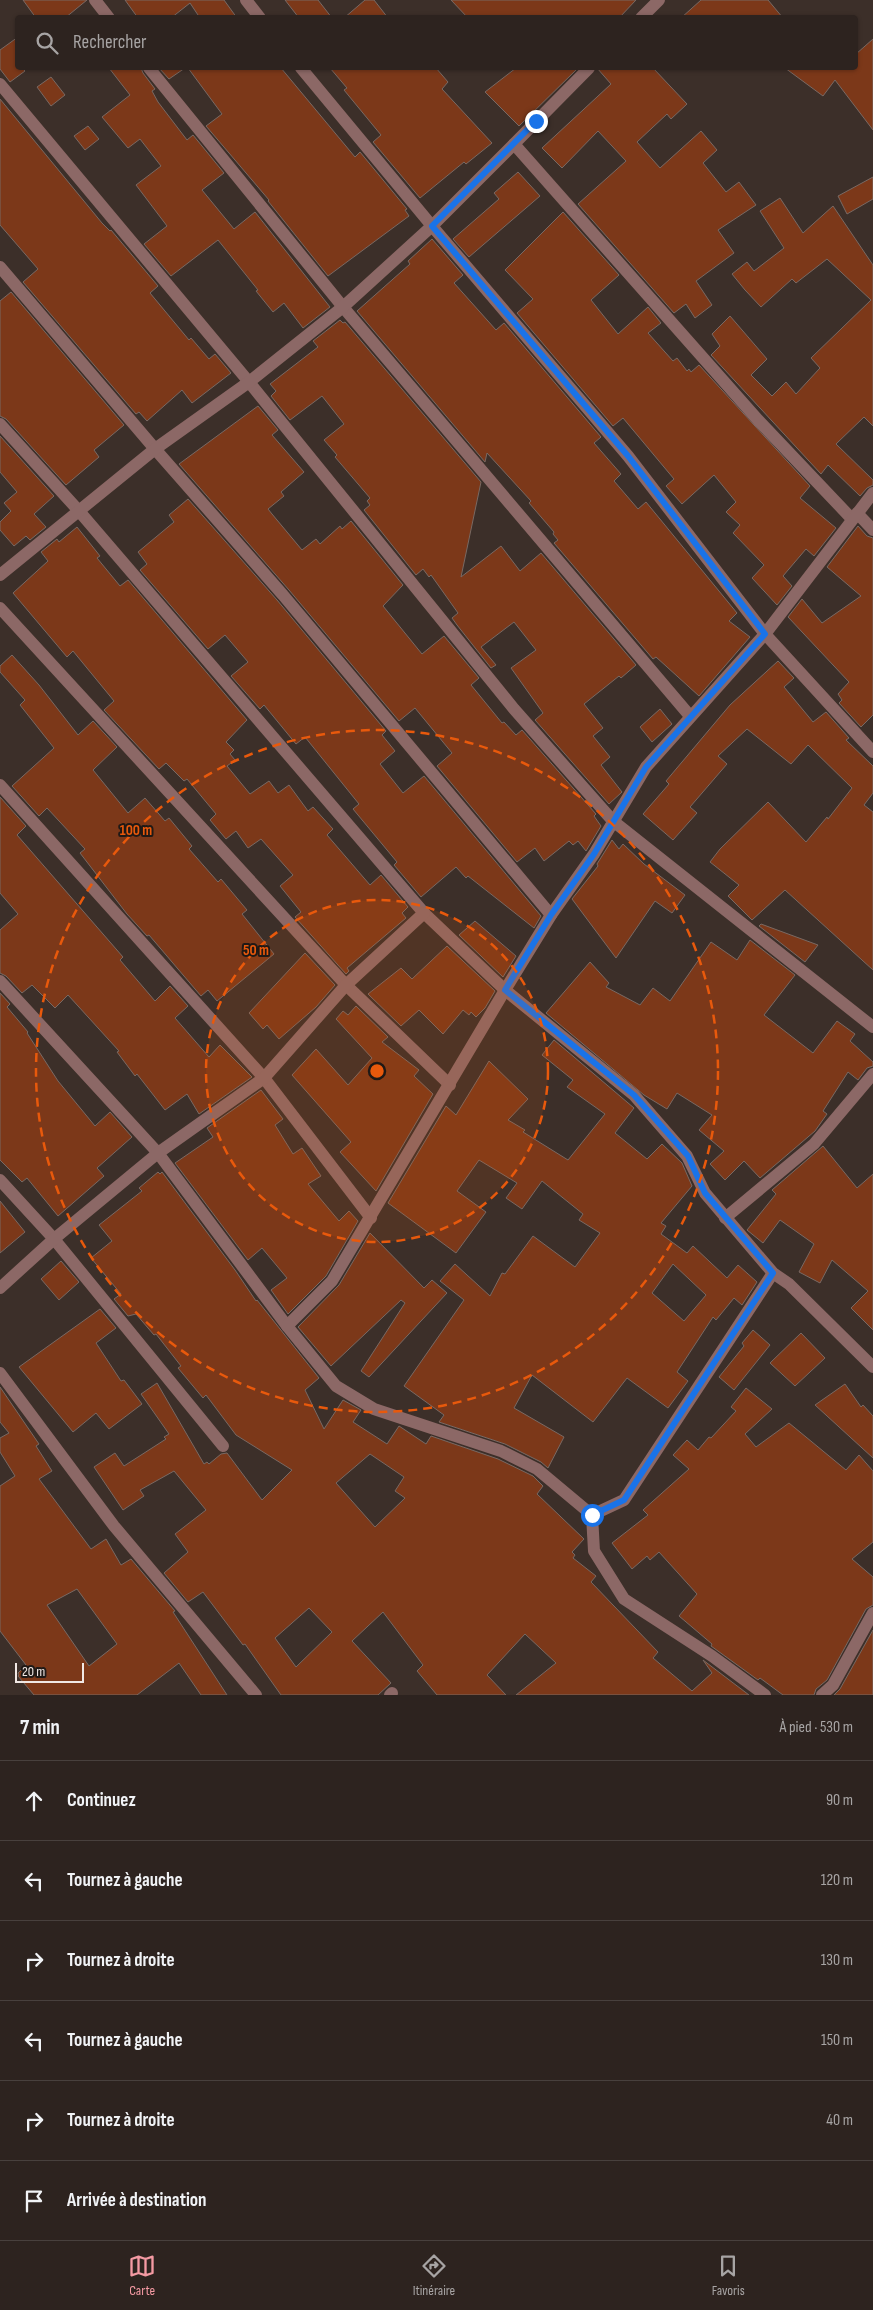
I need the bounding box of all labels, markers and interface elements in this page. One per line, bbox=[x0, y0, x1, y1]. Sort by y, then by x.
search box bbox=[15, 15, 858, 70]
icon: search bbox=[33, 29, 61, 57]
text: Rechercher bbox=[73, 31, 147, 54]
route end bbox=[525, 110, 548, 133]
text: 100 m bbox=[120, 821, 152, 840]
text: 50 m bbox=[243, 941, 269, 960]
centre of rings bbox=[368, 1062, 386, 1080]
route start bbox=[581, 1504, 604, 1527]
scale bar bbox=[15, 1660, 84, 1683]
text: 20 m bbox=[22, 1663, 45, 1680]
text: 7 min bbox=[20, 1715, 60, 1740]
text: À pied · 530 m bbox=[780, 1718, 853, 1737]
icon: ahead bbox=[20, 1787, 48, 1815]
text: Continuez bbox=[67, 1789, 136, 1812]
text: 90 m bbox=[826, 1791, 853, 1810]
icon: left bbox=[20, 1867, 48, 1895]
text: Tournez à gauche bbox=[67, 1869, 183, 1892]
text: 120 m bbox=[821, 1871, 853, 1890]
icon: right bbox=[20, 1947, 48, 1975]
text: Tournez à droite bbox=[67, 1949, 175, 1972]
text: 130 m bbox=[821, 1951, 853, 1970]
icon: left bbox=[20, 2027, 48, 2055]
text: Tournez à gauche bbox=[67, 2029, 183, 2052]
text: 150 m bbox=[821, 2031, 853, 2050]
icon: right bbox=[20, 2107, 48, 2135]
text: Tournez à droite bbox=[67, 2109, 175, 2132]
text: 40 m bbox=[826, 2111, 853, 2130]
icon: arrive bbox=[20, 2187, 48, 2215]
text: Arrivée à destination bbox=[67, 2189, 207, 2212]
tab: Carte bbox=[128, 2252, 156, 2299]
tab: Itinéraire bbox=[413, 2252, 455, 2299]
tab: Favoris bbox=[712, 2252, 745, 2299]

